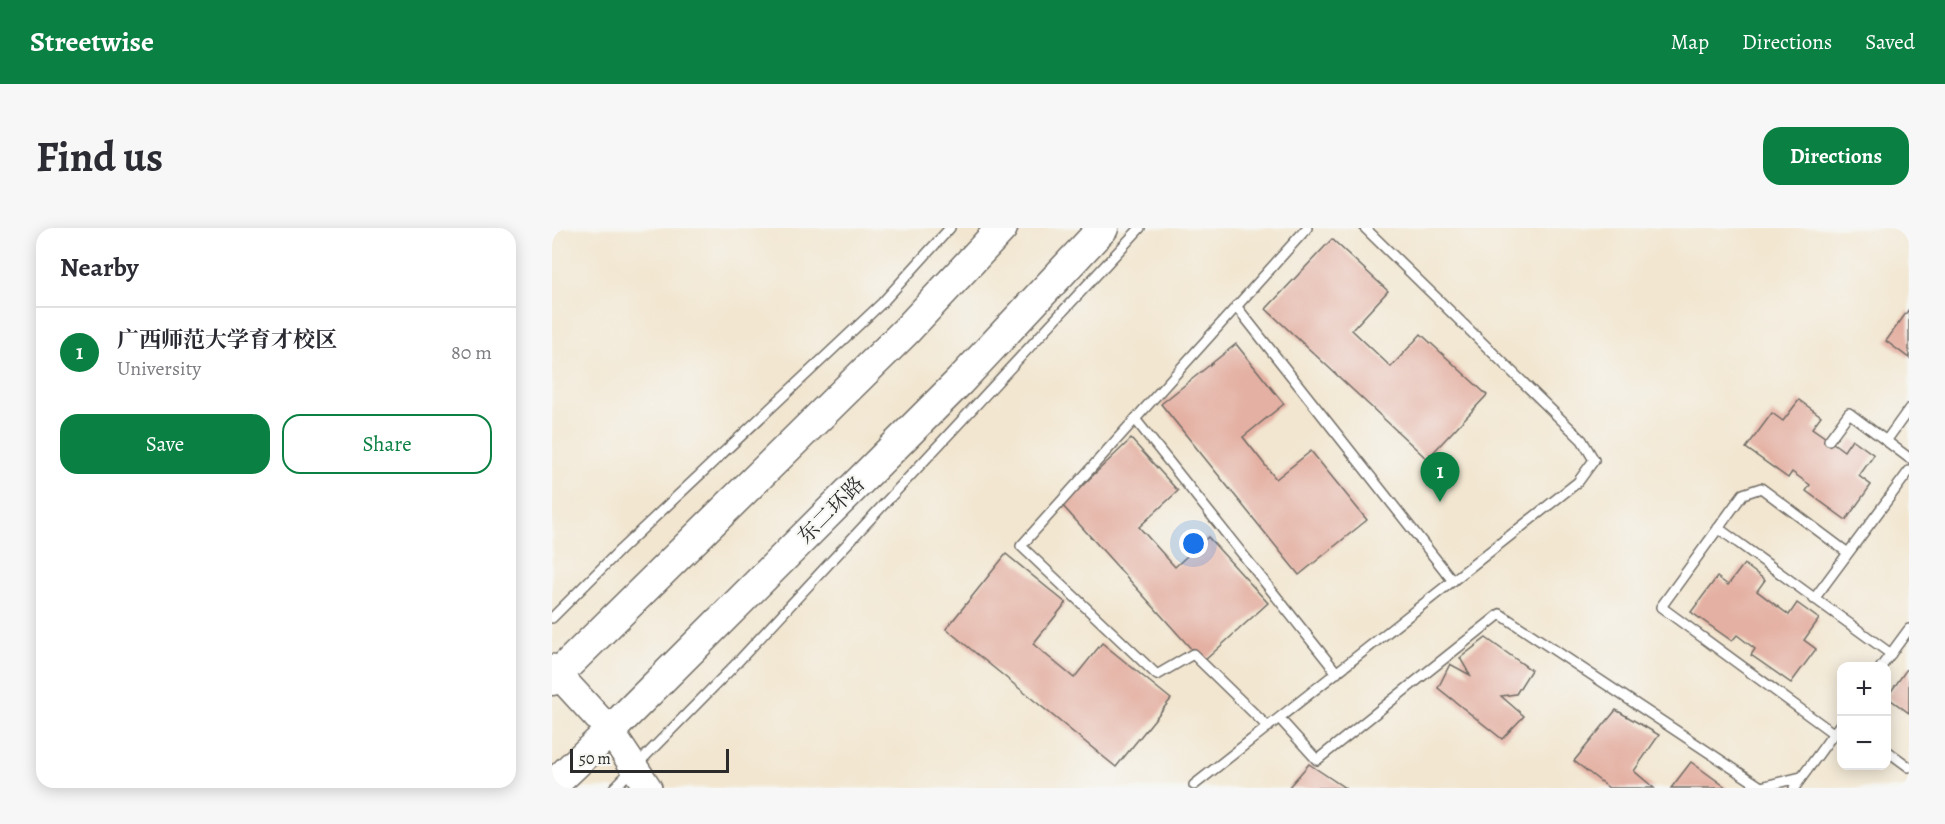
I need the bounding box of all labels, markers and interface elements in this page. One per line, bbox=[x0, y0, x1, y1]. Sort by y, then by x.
text: Streetwise bbox=[30, 23, 154, 61]
text: Map bbox=[1671, 28, 1709, 56]
text: Directions bbox=[1742, 28, 1832, 56]
text: Saved bbox=[1865, 28, 1915, 56]
button: Directions bbox=[1763, 127, 1909, 185]
text: Find us bbox=[36, 128, 163, 185]
text: Nearby bbox=[60, 250, 139, 285]
text: 广西师范大学育才校区 bbox=[117, 325, 337, 355]
text: 1 bbox=[76, 339, 83, 366]
text: 80 m bbox=[451, 339, 492, 366]
text: University bbox=[117, 355, 201, 382]
button: Save bbox=[60, 414, 270, 474]
button: Share bbox=[282, 414, 492, 474]
pin: 1 bbox=[1420, 452, 1460, 502]
street label: 东二环路 bbox=[791, 470, 871, 550]
your location bbox=[1179, 529, 1208, 558]
map controls bbox=[1837, 662, 1891, 770]
button: + bbox=[1837, 662, 1891, 716]
button: − bbox=[1837, 716, 1891, 770]
scale bar bbox=[570, 746, 729, 774]
text: 50 m bbox=[579, 748, 611, 770]

